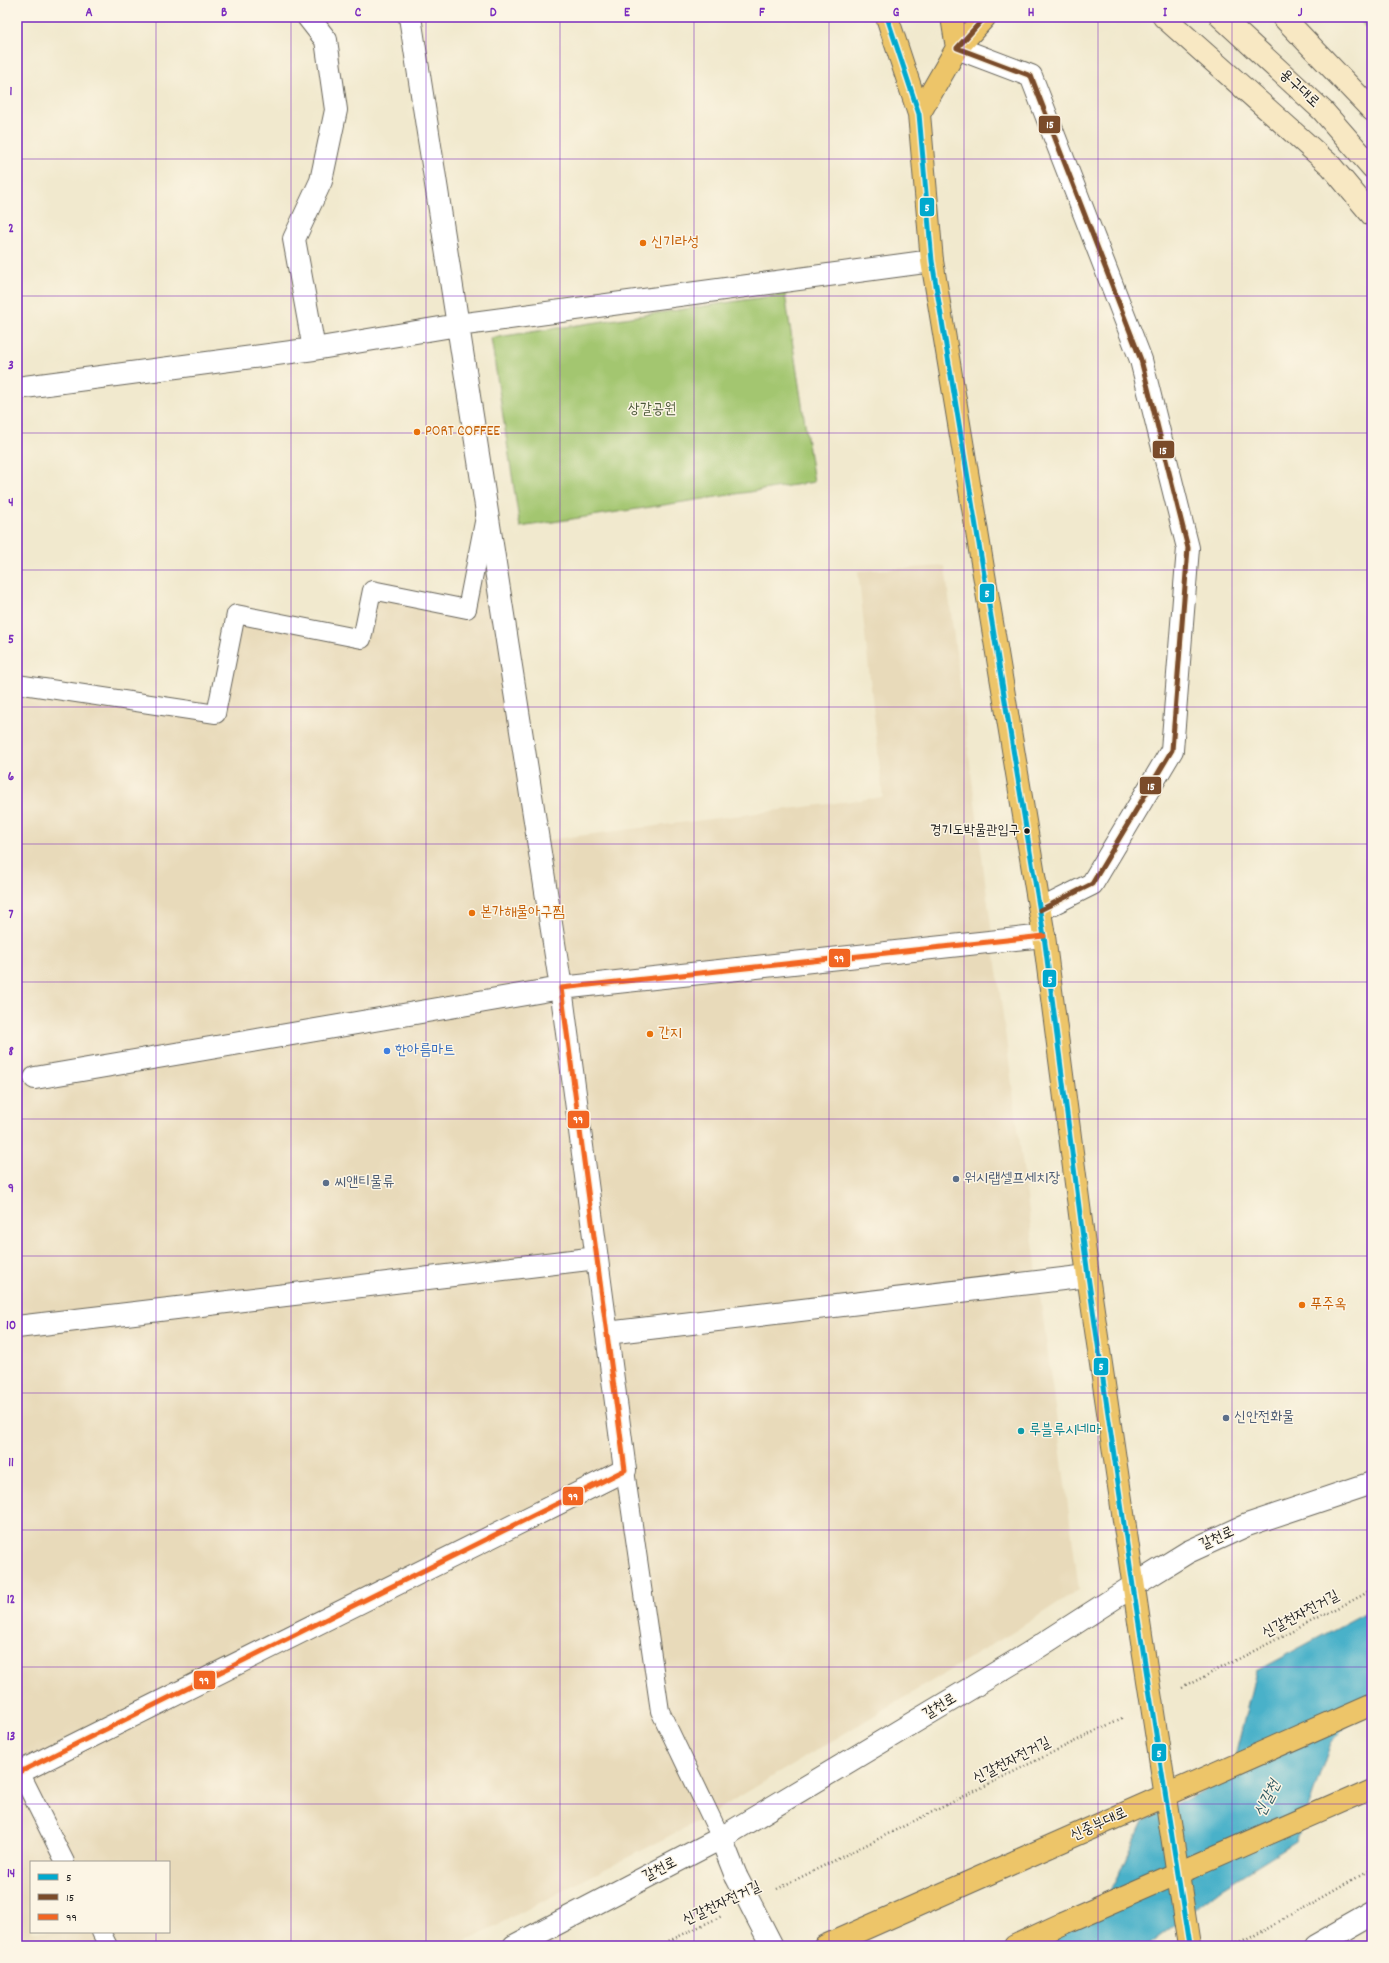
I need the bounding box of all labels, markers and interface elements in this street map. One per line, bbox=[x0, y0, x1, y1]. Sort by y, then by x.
text: A bbox=[85, 4, 93, 23]
text: B bbox=[221, 4, 227, 23]
text: C bbox=[355, 4, 362, 23]
text: D bbox=[490, 4, 497, 23]
text: E bbox=[624, 4, 631, 23]
text: F bbox=[759, 4, 765, 23]
text: G bbox=[893, 4, 900, 23]
text: H bbox=[1028, 4, 1035, 23]
text: I bbox=[1163, 4, 1168, 23]
text: J bbox=[1298, 4, 1303, 23]
street label: 용구대로 bbox=[1274, 64, 1324, 114]
text: 1 bbox=[10, 83, 13, 102]
line badge: 15 bbox=[1038, 115, 1061, 134]
text: 15 bbox=[1046, 118, 1054, 134]
line badge: 5 bbox=[919, 197, 935, 217]
text: 5 bbox=[924, 201, 930, 217]
text: 2 bbox=[8, 220, 14, 239]
place label: 신기라성 bbox=[651, 232, 699, 254]
marker: 신기라성 bbox=[638, 238, 648, 248]
text: 3 bbox=[8, 357, 14, 376]
park label: 상갈공원 bbox=[628, 399, 676, 421]
place label: PORT COFFEE bbox=[425, 421, 500, 443]
marker: PORT COFFEE bbox=[412, 427, 422, 437]
line badge: 15 bbox=[1152, 440, 1175, 459]
text: 15 bbox=[1159, 444, 1167, 460]
text: 4 bbox=[8, 494, 14, 513]
line badge: 5 bbox=[979, 583, 995, 603]
text: 5 bbox=[984, 587, 990, 603]
text: 5 bbox=[8, 631, 14, 650]
text: 6 bbox=[8, 768, 15, 787]
line badge: 15 bbox=[1139, 776, 1162, 795]
text: 15 bbox=[1147, 780, 1155, 796]
place label: 경기도박물관입구 bbox=[930, 821, 1020, 841]
marker: 경기도박물관입구 bbox=[1022, 826, 1032, 836]
place label: 본가해물아구찜 bbox=[480, 902, 565, 924]
text: 7 bbox=[9, 906, 14, 925]
marker: 본가해물아구찜 bbox=[467, 908, 477, 918]
line badge: 99 bbox=[828, 948, 851, 968]
text: 99 bbox=[834, 952, 844, 968]
line badge: 5 bbox=[1042, 969, 1057, 988]
text: 5 bbox=[1047, 973, 1053, 989]
place label: 간지 bbox=[658, 1023, 682, 1045]
marker: 간지 bbox=[645, 1029, 655, 1039]
place label: 한아름마트 bbox=[395, 1040, 455, 1062]
text: 8 bbox=[8, 1043, 14, 1062]
marker: 한아름마트 bbox=[382, 1046, 392, 1056]
line badge: 99 bbox=[567, 1110, 590, 1129]
text: 99 bbox=[573, 1113, 583, 1129]
place label: 워시랩셀프세치장 bbox=[964, 1168, 1061, 1190]
place label: 씨앤티물류 bbox=[334, 1172, 394, 1194]
marker: 워시랩셀프세치장 bbox=[951, 1174, 961, 1184]
marker: 씨앤티물류 bbox=[321, 1178, 331, 1188]
text: 9 bbox=[8, 1180, 14, 1199]
place label: 푸주옥 bbox=[1310, 1294, 1346, 1316]
marker: 푸주옥 bbox=[1297, 1300, 1307, 1310]
text: 10 bbox=[6, 1317, 16, 1336]
line badge: 5 bbox=[1093, 1357, 1109, 1376]
text: 5 bbox=[1098, 1360, 1104, 1376]
place label: 신안전화물 bbox=[1234, 1407, 1294, 1429]
marker: 신안전화물 bbox=[1221, 1413, 1231, 1423]
place label: 루블루시네마 bbox=[1029, 1420, 1101, 1442]
marker: 루블루시네마 bbox=[1016, 1426, 1026, 1436]
text: 11 bbox=[8, 1454, 14, 1473]
line badge: 99 bbox=[562, 1486, 584, 1506]
text: 99 bbox=[568, 1490, 578, 1506]
street label: 갈천로 bbox=[1196, 1522, 1238, 1556]
street label: 신갈천자전거길 bbox=[1259, 1585, 1343, 1645]
text: 12 bbox=[7, 1591, 16, 1610]
line badge: 99 bbox=[193, 1670, 216, 1690]
text: 99 bbox=[199, 1674, 209, 1690]
street label: 갈천로 bbox=[919, 1688, 961, 1726]
text: 13 bbox=[7, 1728, 16, 1747]
street label: 신갈천자전거길 bbox=[969, 1732, 1055, 1790]
line badge: 5 bbox=[1151, 1743, 1167, 1762]
text: 5 bbox=[1156, 1747, 1162, 1763]
water label: 신갈천 bbox=[1249, 1775, 1288, 1821]
street label: 신중부대로 bbox=[1067, 1803, 1131, 1847]
street label: 갈천로 bbox=[639, 1852, 681, 1888]
legend bbox=[30, 1861, 170, 1933]
text: 14 bbox=[7, 1865, 15, 1884]
text: 5 bbox=[66, 1870, 72, 1887]
street label: 신갈천자전거길 bbox=[679, 1876, 765, 1932]
text: 15 bbox=[66, 1890, 74, 1907]
text: 99 bbox=[66, 1910, 77, 1927]

